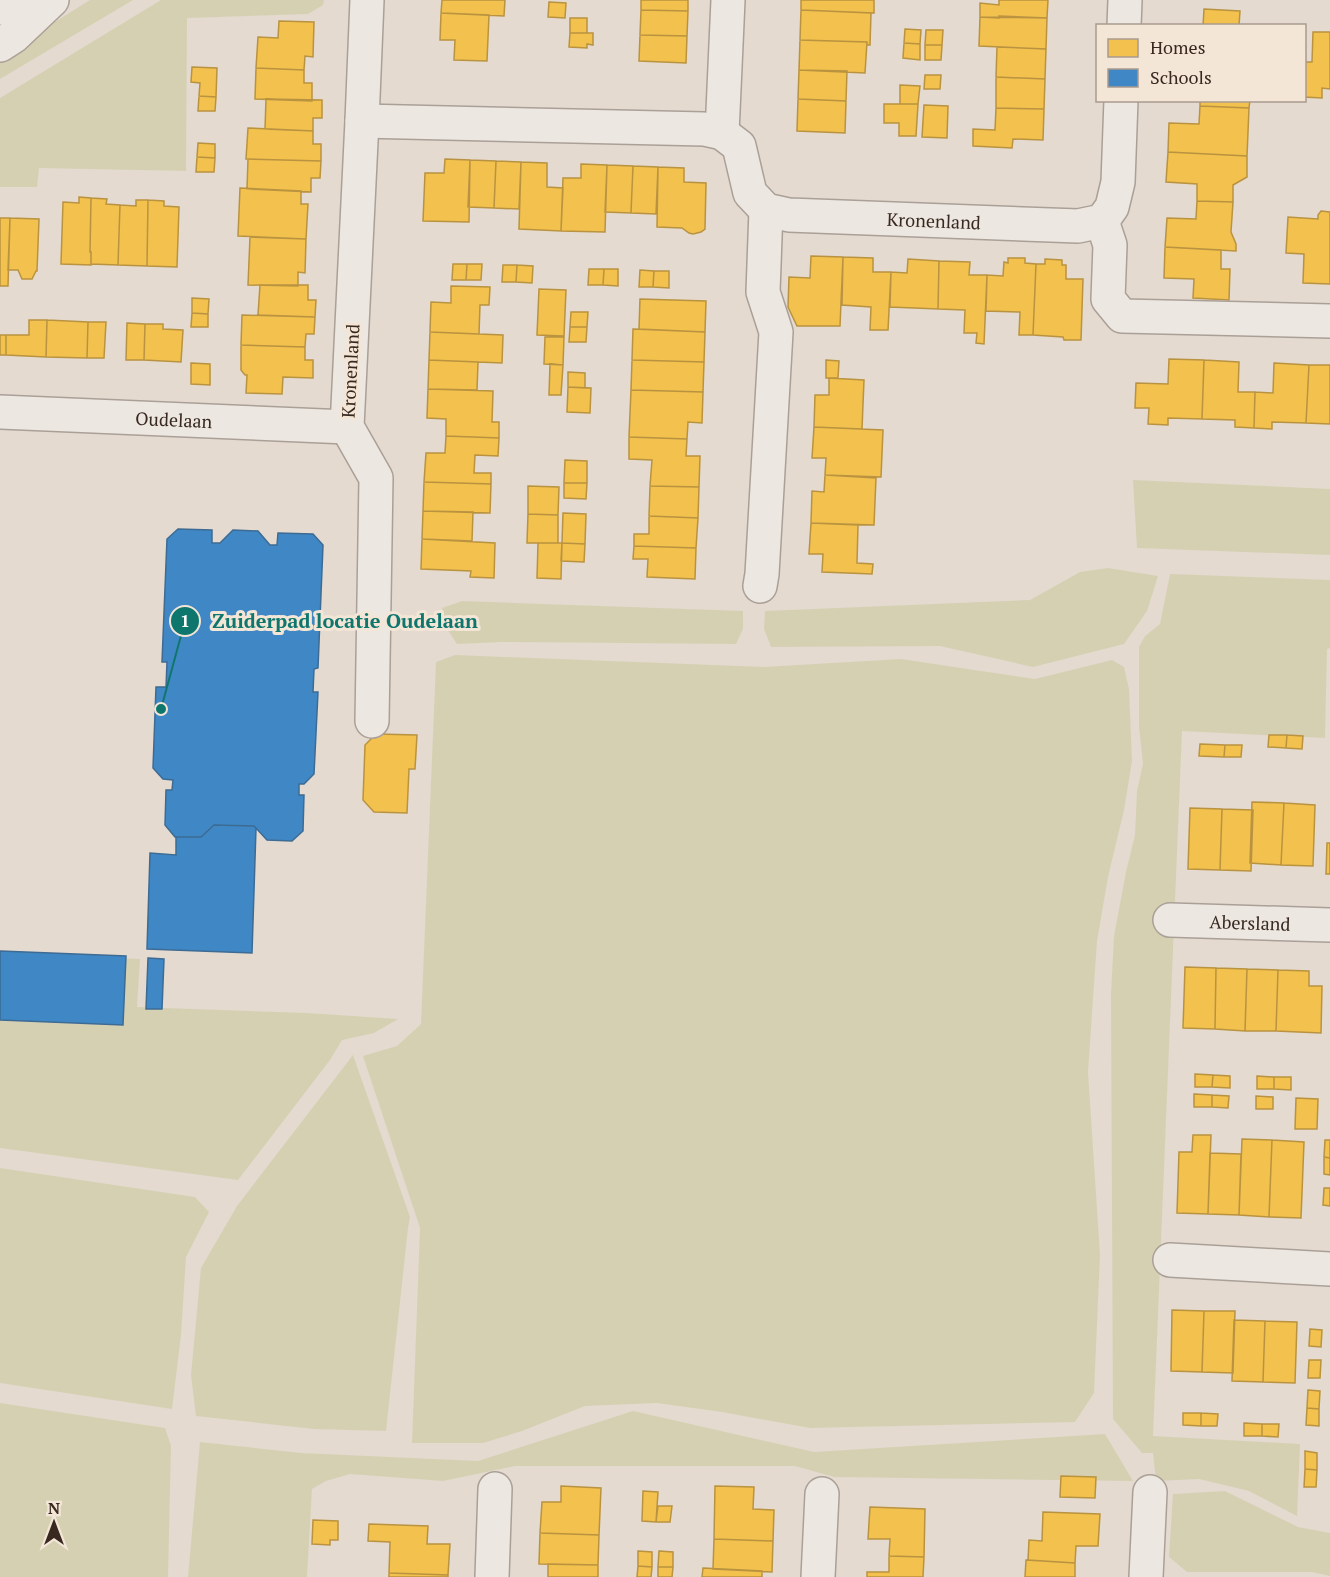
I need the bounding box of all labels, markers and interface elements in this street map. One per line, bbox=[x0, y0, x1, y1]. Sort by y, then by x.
legend bbox=[1096, 24, 1306, 102]
text: Homes bbox=[1150, 35, 1205, 59]
text: Schools bbox=[1150, 65, 1212, 89]
street label: Kronenland bbox=[886, 207, 981, 234]
street label: Kronenland bbox=[336, 323, 364, 419]
street label: Oudelaan bbox=[135, 406, 213, 433]
callout: Zuiderpad locatie Oudelaan bbox=[170, 602, 490, 640]
text: Zuiderpad locatie Oudelaan bbox=[212, 607, 478, 634]
text: 1 bbox=[180, 608, 190, 632]
street label: Abersland bbox=[1209, 909, 1291, 936]
north arrow bbox=[24, 1493, 84, 1553]
text: N bbox=[48, 1497, 60, 1519]

